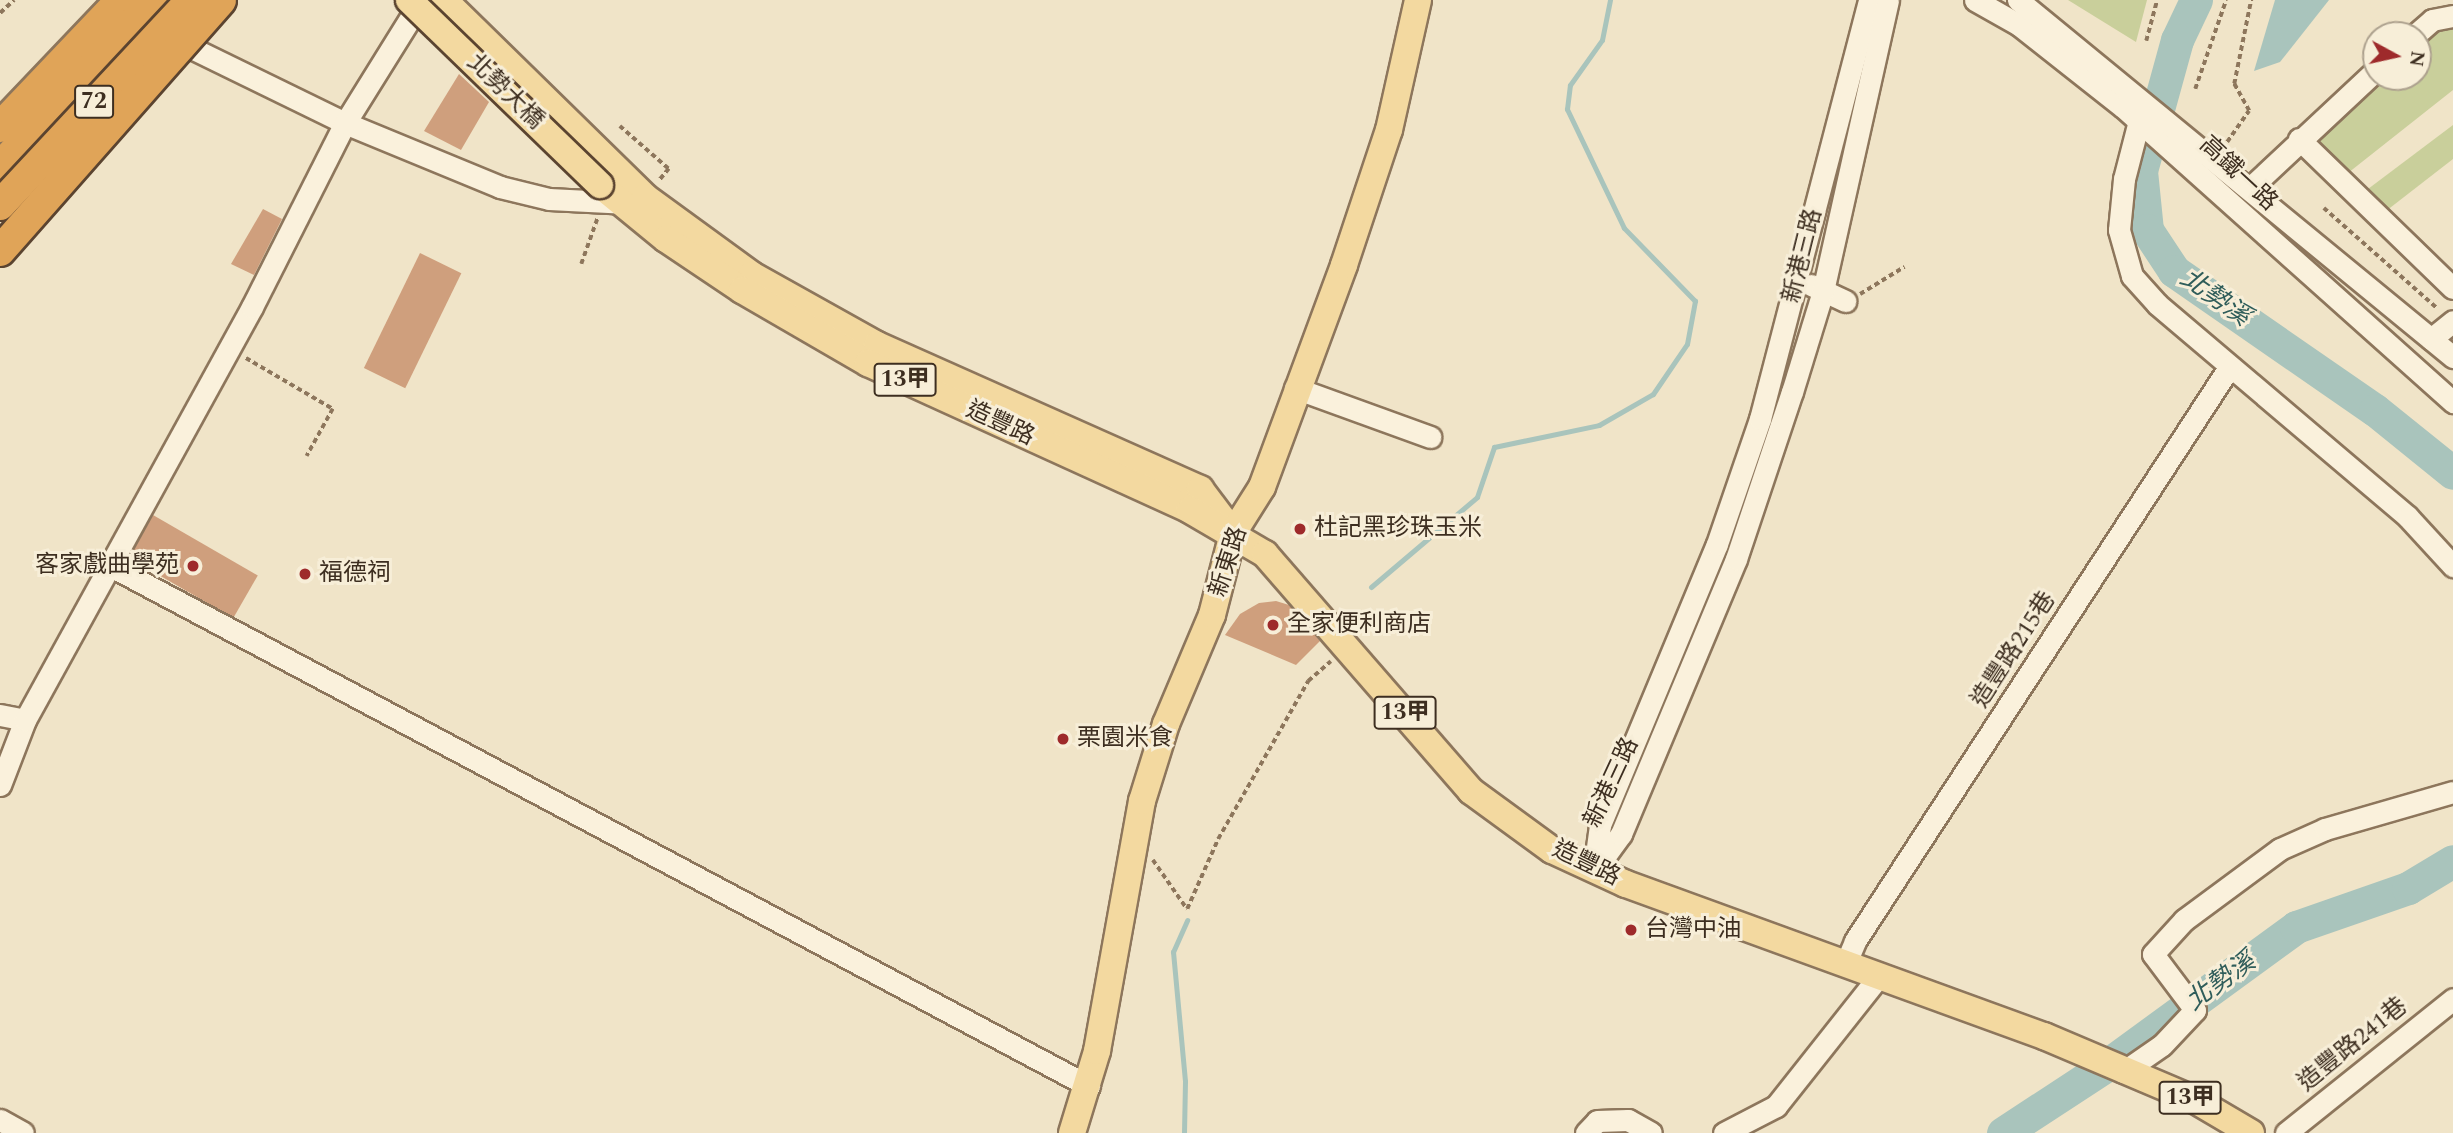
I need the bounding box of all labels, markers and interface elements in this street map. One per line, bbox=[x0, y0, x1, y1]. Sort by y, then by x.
north arrow bbox=[2362, 21, 2432, 91]
street label: 北勢大橋 bbox=[460, 48, 550, 136]
text: N bbox=[2401, 49, 2432, 68]
road number: 72 bbox=[73, 82, 115, 122]
street label: 高鐵一路 bbox=[2193, 131, 2283, 217]
street label: 新港三路 bbox=[1777, 206, 1829, 306]
water label: 北勢溪 bbox=[2174, 263, 2256, 333]
road number: 13甲 bbox=[874, 360, 936, 400]
street label: 造豐路 bbox=[961, 396, 1039, 452]
place label: 杜記黑珍珠玉米 bbox=[1314, 515, 1482, 543]
marker: 杜記黑珍珠玉米 bbox=[1292, 521, 1308, 537]
street label: 新東路 bbox=[1204, 523, 1254, 601]
place label: 客家戲曲學苑 bbox=[35, 552, 179, 580]
marker: 客家戲曲學苑 bbox=[185, 558, 201, 574]
place label: 福德祠 bbox=[319, 560, 391, 588]
marker: 福德祠 bbox=[297, 566, 313, 582]
street label: 造豐路215巷 bbox=[1966, 587, 2062, 713]
place label: 全家便利商店 bbox=[1287, 611, 1431, 639]
marker: 全家便利商店 bbox=[1265, 617, 1281, 633]
road number: 13甲 bbox=[1374, 694, 1436, 733]
place label: 栗園米食 bbox=[1077, 725, 1173, 753]
marker: 栗園米食 bbox=[1055, 731, 1071, 747]
street label: 新港三路 bbox=[1579, 733, 1645, 833]
street label: 造豐路 bbox=[1547, 835, 1625, 893]
place label: 台灣中油 bbox=[1645, 916, 1741, 944]
marker: 台灣中油 bbox=[1623, 922, 1639, 938]
water label: 北勢溪 bbox=[2180, 946, 2262, 1018]
street label: 造豐路241巷 bbox=[2293, 992, 2413, 1098]
road number: 13甲 bbox=[2158, 1078, 2222, 1118]

